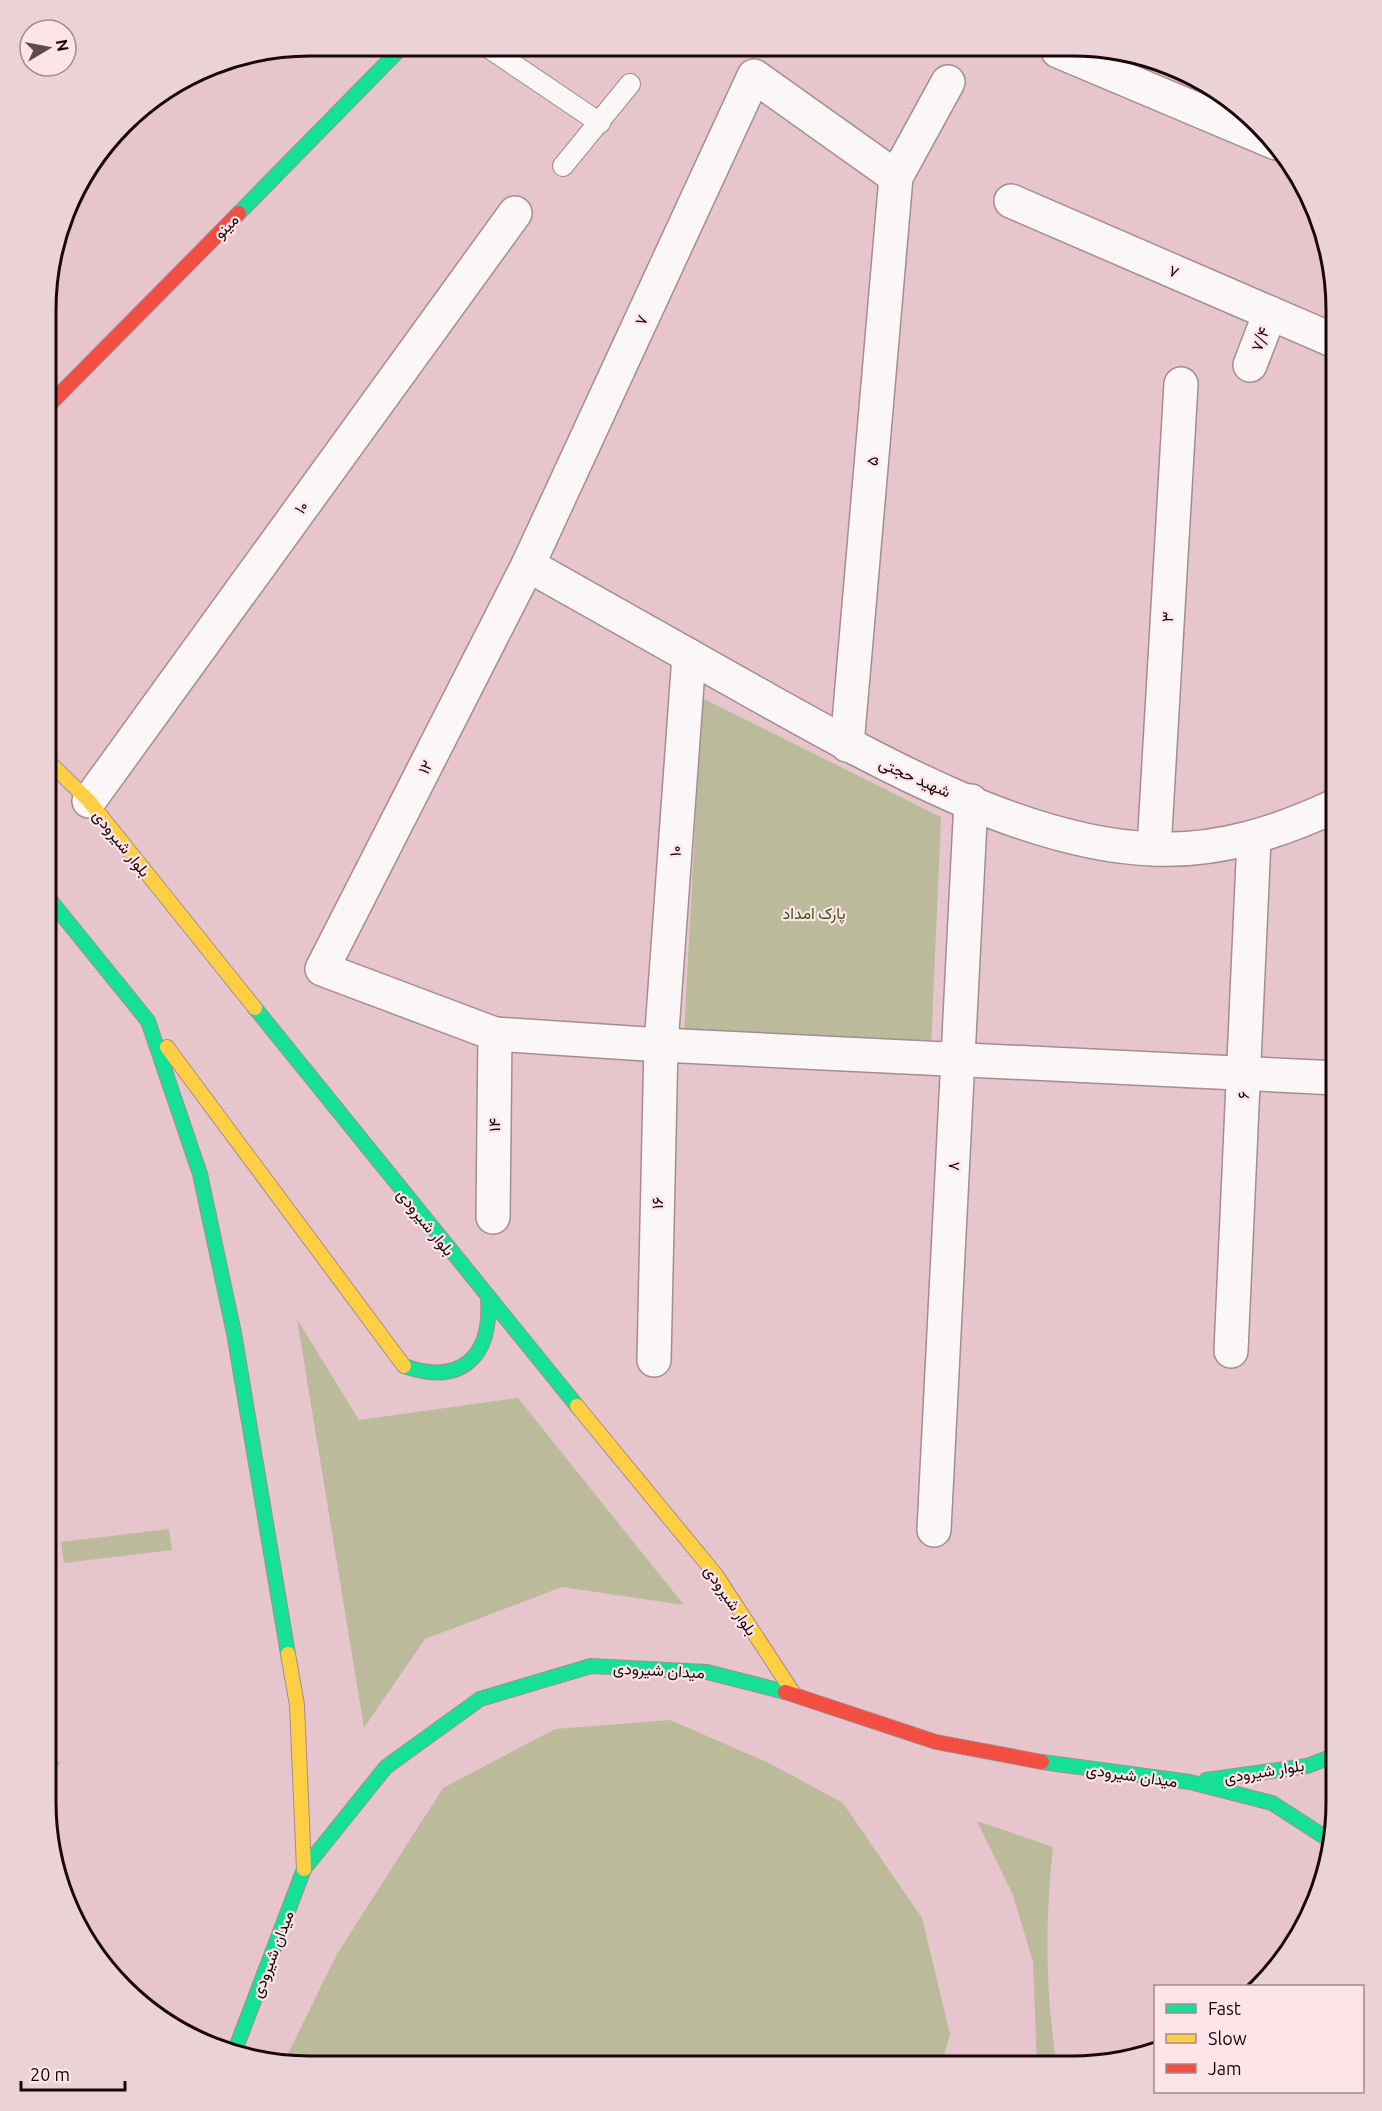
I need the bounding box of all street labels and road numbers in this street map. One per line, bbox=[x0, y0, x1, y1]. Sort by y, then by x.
street label: مینو bbox=[210, 210, 243, 243]
street label: ۷ bbox=[1166, 261, 1182, 281]
street label: ۷ bbox=[631, 312, 651, 328]
street label: ۷/۴ bbox=[1247, 324, 1273, 354]
street label: ۵ bbox=[863, 456, 881, 466]
street label: ۱۰ bbox=[290, 497, 312, 517]
street label: ۳ bbox=[1158, 611, 1176, 623]
street label: شهید حجتی bbox=[876, 753, 954, 803]
street label: ۱۲ bbox=[414, 757, 436, 777]
street label: بلوار شیرودی bbox=[88, 806, 154, 881]
street label: ۱۰ bbox=[666, 845, 684, 857]
street label: ۶ bbox=[1234, 1090, 1252, 1099]
street label: ۱۴ bbox=[485, 1118, 503, 1132]
street label: ۸ bbox=[944, 1161, 962, 1171]
street label: بلوار شیرودی bbox=[392, 1185, 458, 1260]
street label: ۱۶ bbox=[648, 1196, 666, 1209]
street label: بلوار شیرودی bbox=[699, 1561, 761, 1640]
street label: میدان شیرودی bbox=[612, 1659, 705, 1683]
street label: بلوار شیرودی bbox=[1223, 1756, 1306, 1788]
street label: میدان شیرودی bbox=[1085, 1760, 1179, 1792]
street label: میدان شیرودی bbox=[247, 1908, 299, 2001]

